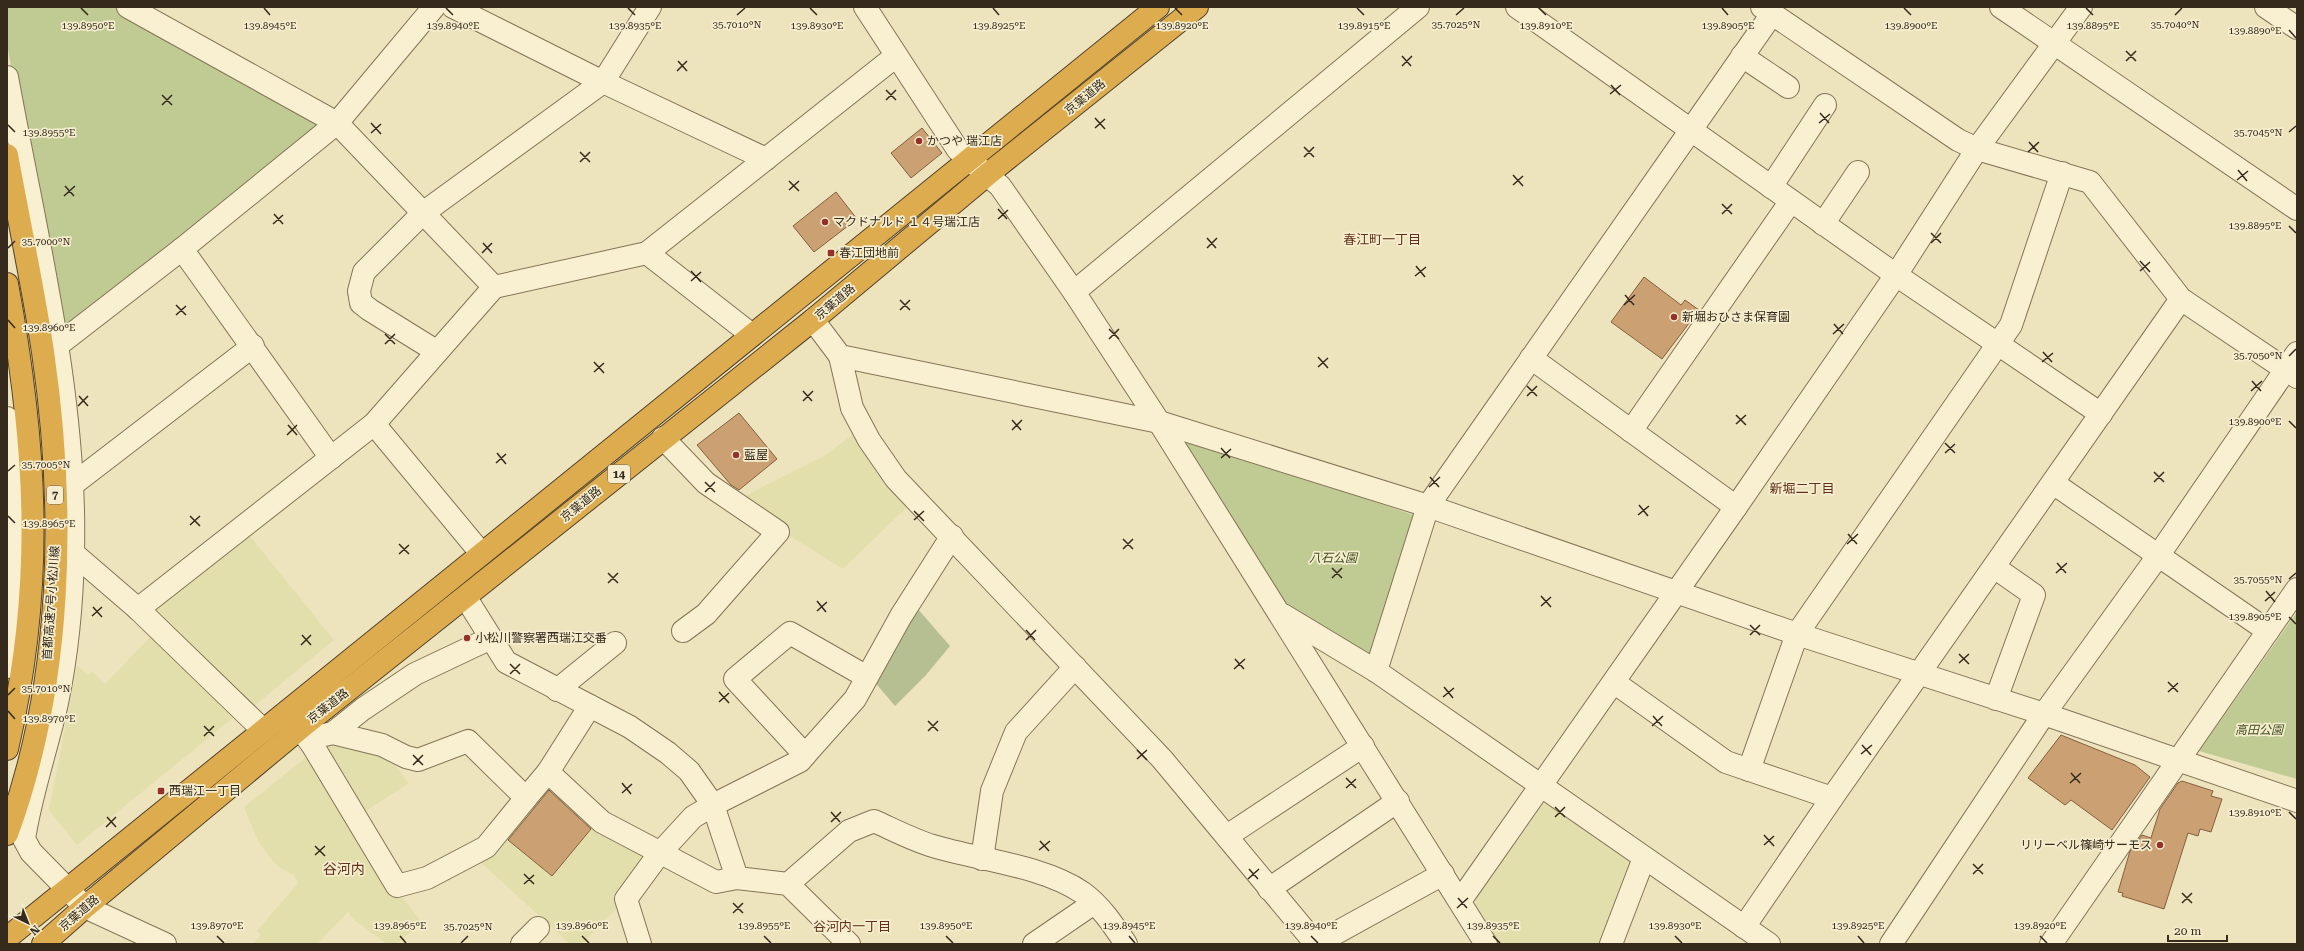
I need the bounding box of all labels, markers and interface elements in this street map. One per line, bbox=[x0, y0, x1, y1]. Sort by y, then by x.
text: 35.7010°N bbox=[712, 19, 762, 30]
text: 35.7025°N bbox=[1431, 19, 1481, 30]
text: 35.7040°N bbox=[2150, 19, 2200, 30]
text: 139.8950°E bbox=[61, 20, 115, 31]
text: 139.8945°E bbox=[243, 20, 297, 31]
text: 139.8940°E bbox=[426, 20, 480, 31]
text: 139.8935°E bbox=[608, 20, 662, 31]
text: 139.8930°E bbox=[790, 20, 844, 31]
text: 139.8925°E bbox=[972, 20, 1026, 31]
text: 139.8920°E bbox=[1155, 20, 1209, 31]
text: 139.8915°E bbox=[1337, 20, 1391, 31]
text: 139.8910°E bbox=[1519, 20, 1573, 31]
text: 139.8905°E bbox=[1701, 20, 1755, 31]
text: 139.8900°E bbox=[1884, 20, 1938, 31]
text: 139.8895°E bbox=[2066, 20, 2120, 31]
text: 139.8890°E bbox=[2228, 25, 2282, 36]
street label: 京葉道路 bbox=[1062, 76, 1108, 118]
text: 139.8955°E bbox=[22, 127, 76, 138]
text: 35.7045°N bbox=[2233, 127, 2283, 138]
place label: かつや 瑞江店 bbox=[927, 134, 1002, 148]
marker: かつや 瑞江店 bbox=[914, 136, 924, 146]
place label: マクドナルド １４号瑞江店 bbox=[833, 215, 980, 229]
marker: マクドナルド １４号瑞江店 bbox=[820, 217, 830, 227]
text: 139.8895°E bbox=[2228, 220, 2282, 231]
district label: 春江町一丁目 bbox=[1343, 232, 1421, 247]
text: 35.7000°N bbox=[21, 236, 71, 247]
place label: 春江団地前 bbox=[839, 246, 899, 260]
marker: 春江団地前 bbox=[826, 248, 836, 258]
street label: 京葉道路 bbox=[812, 281, 858, 323]
place label: 新堀おひさま保育園 bbox=[1682, 310, 1790, 324]
marker: 新堀おひさま保育園 bbox=[1669, 312, 1679, 322]
text: 139.8960°E bbox=[22, 322, 76, 333]
text: 35.7050°N bbox=[2233, 350, 2283, 361]
text: 139.8900°E bbox=[2228, 416, 2282, 427]
place label: 藍屋 bbox=[744, 448, 768, 462]
marker: 藍屋 bbox=[731, 450, 741, 460]
text: 35.7005°N bbox=[21, 459, 71, 470]
road number: 14 bbox=[608, 465, 630, 483]
district label: 新堀二丁目 bbox=[1769, 481, 1835, 496]
street label: 京葉道路 bbox=[558, 483, 604, 525]
road number: 7 bbox=[47, 486, 63, 504]
text: 139.8965°E bbox=[22, 518, 76, 529]
street label: 首都高速7号小松川線 bbox=[40, 545, 62, 661]
park label: 八石公園 bbox=[1309, 551, 1359, 565]
text: 35.7055°N bbox=[2233, 574, 2283, 585]
text: 139.8905°E bbox=[2228, 611, 2282, 622]
place label: 小松川警察署西瑞江交番 bbox=[475, 631, 607, 645]
marker: 小松川警察署西瑞江交番 bbox=[462, 633, 472, 643]
text: 35.7010°N bbox=[21, 683, 71, 694]
street label: 京葉道路 bbox=[305, 686, 351, 726]
text: 139.8970°E bbox=[22, 713, 76, 724]
park label: 高田公園 bbox=[2235, 723, 2285, 737]
place label: 西瑞江一丁目 bbox=[169, 784, 241, 798]
marker: 西瑞江一丁目 bbox=[156, 786, 166, 796]
text: 139.8910°E bbox=[2228, 807, 2282, 818]
place label: リリーベル篠崎サーモス bbox=[2020, 838, 2152, 852]
marker: リリーベル篠崎サーモス bbox=[2155, 840, 2165, 850]
district label: 谷河内 bbox=[323, 861, 365, 877]
street label: 京葉道路 bbox=[56, 892, 102, 934]
north arrow bbox=[8, 903, 48, 943]
scale bar bbox=[2168, 917, 2227, 943]
district label: 谷河内一丁目 bbox=[813, 919, 891, 934]
text: 139.8970°E bbox=[190, 920, 244, 931]
text: 139.8965°E bbox=[373, 920, 427, 931]
text: 139.8960°E bbox=[555, 920, 609, 931]
text: 139.8955°E bbox=[737, 920, 791, 931]
text: 139.8950°E bbox=[919, 920, 973, 931]
text: 139.8945°E bbox=[1102, 920, 1156, 931]
text: 139.8940°E bbox=[1284, 920, 1338, 931]
text: 139.8935°E bbox=[1466, 920, 1520, 931]
text: 139.8930°E bbox=[1648, 920, 1702, 931]
text: 139.8925°E bbox=[1831, 920, 1885, 931]
text: 139.8920°E bbox=[2013, 920, 2067, 931]
text: 35.7025°N bbox=[443, 921, 493, 932]
text: N bbox=[27, 922, 42, 938]
text: 20 m bbox=[2174, 924, 2201, 938]

